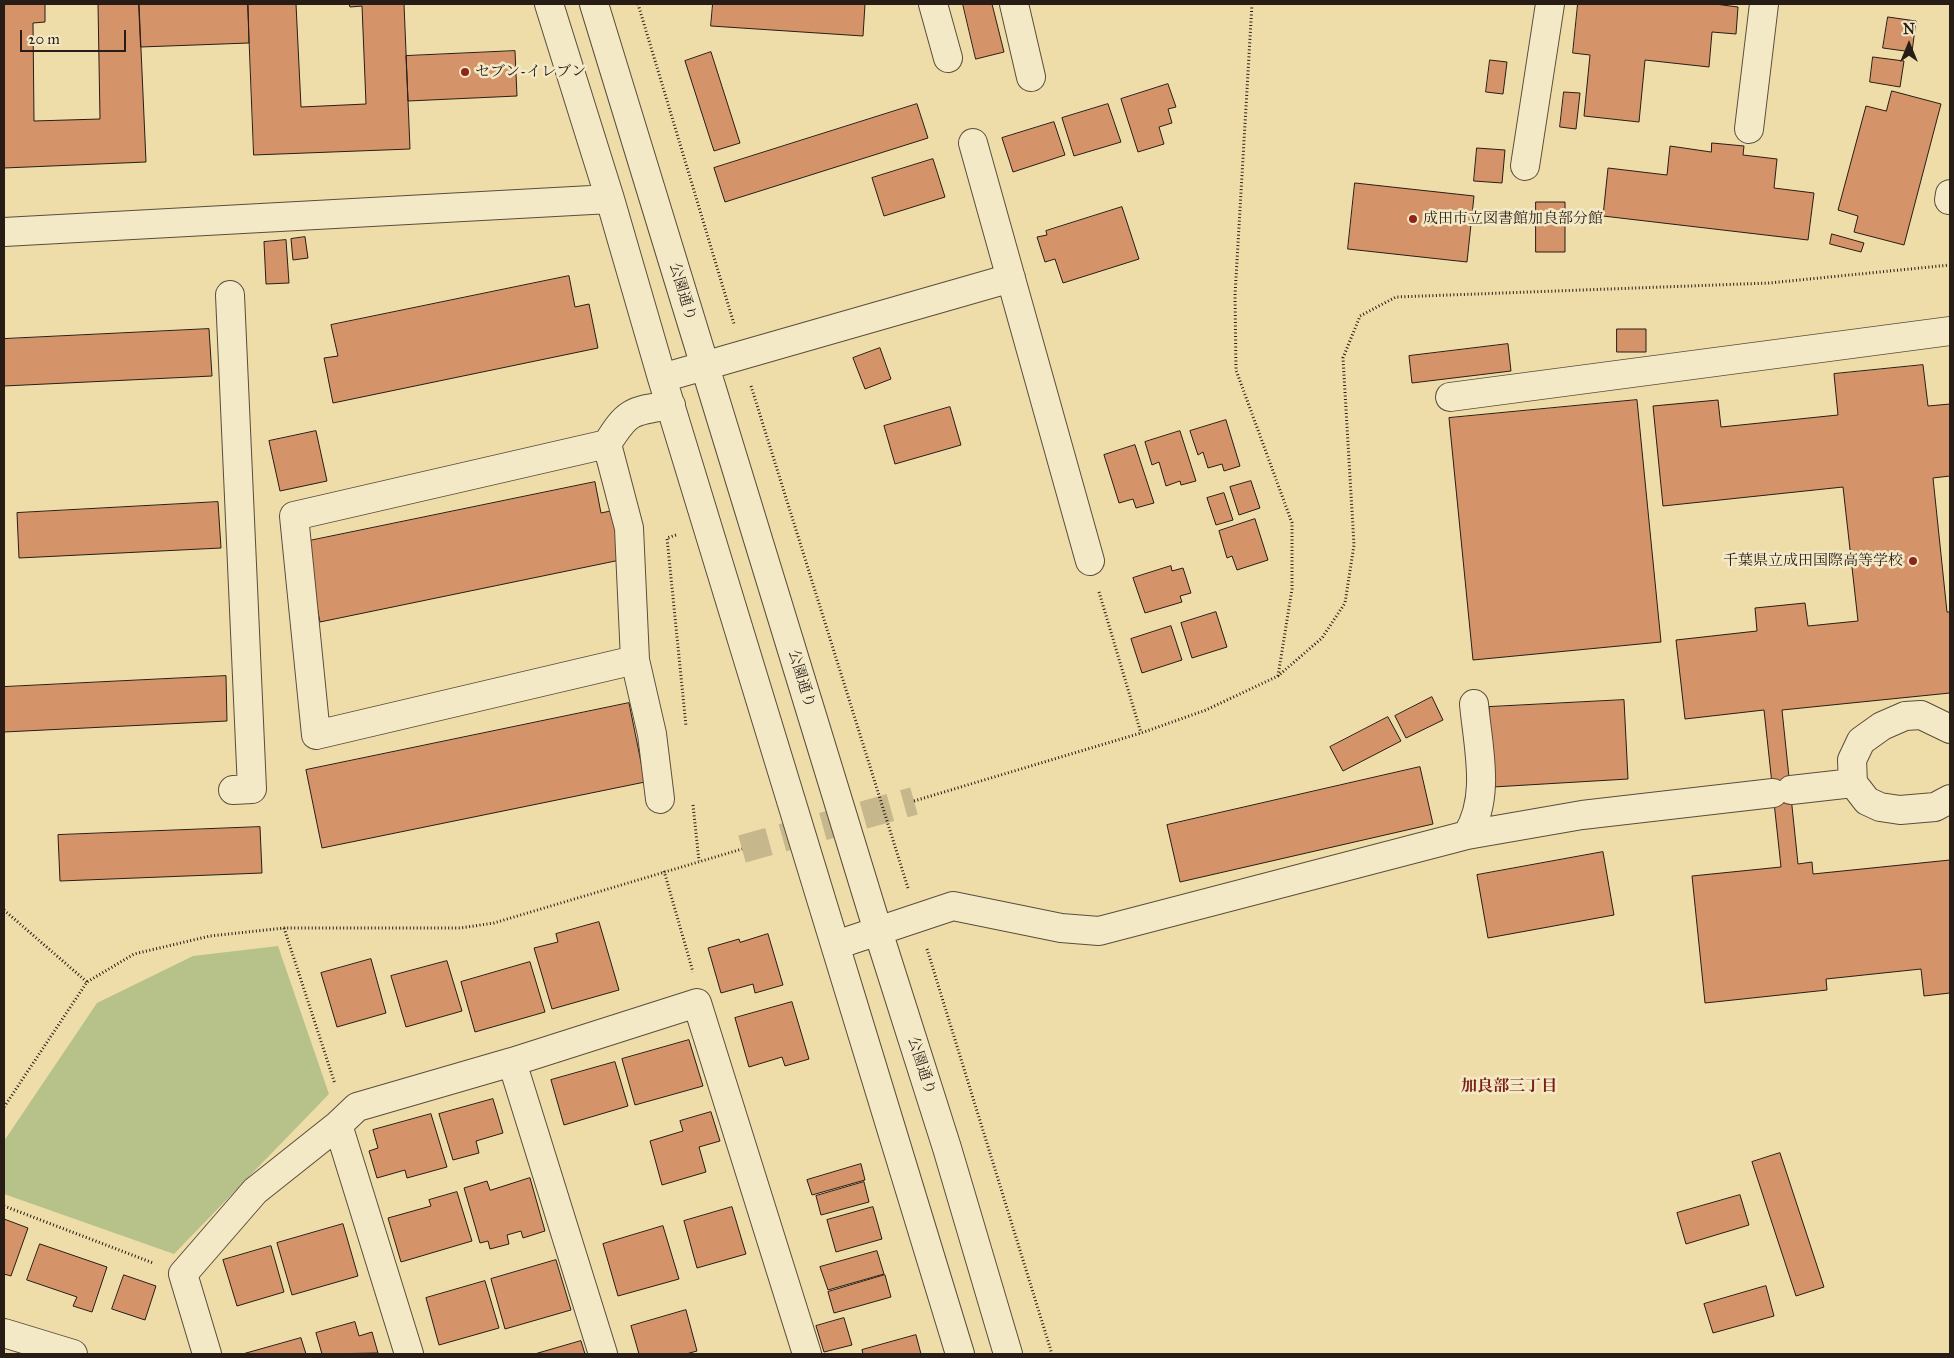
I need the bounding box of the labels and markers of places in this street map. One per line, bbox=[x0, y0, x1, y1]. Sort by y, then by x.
place label: セブン-イレブン bbox=[475, 63, 586, 81]
marker: セブン-イレブン bbox=[459, 66, 471, 78]
place label: 成田市立図書館加良部分館 bbox=[1423, 210, 1603, 228]
marker: 成田市立図書館加良部分館 bbox=[1407, 213, 1419, 225]
place label: 千葉県立成田国際高等学校 bbox=[1723, 552, 1903, 570]
marker: 千葉県立成田国際高等学校 bbox=[1907, 555, 1919, 567]

